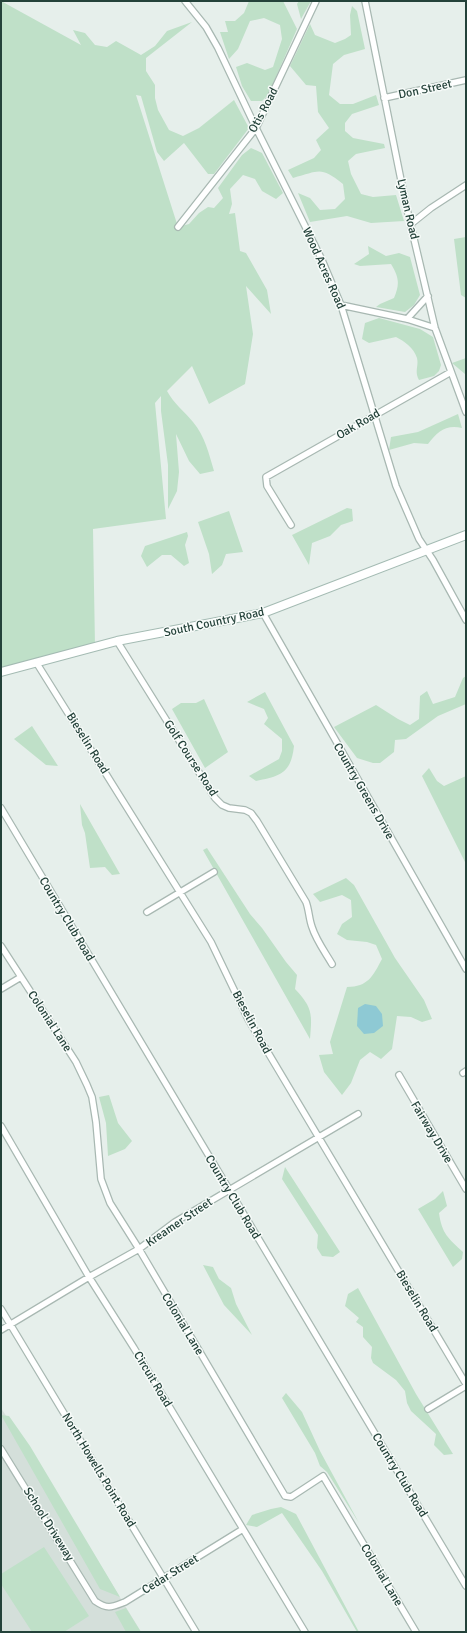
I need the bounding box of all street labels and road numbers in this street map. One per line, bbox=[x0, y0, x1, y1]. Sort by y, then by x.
street label: Don Street bbox=[397, 76, 453, 102]
street label: Otis Road bbox=[245, 85, 282, 135]
street label: Lyman Road bbox=[393, 177, 422, 241]
street label: Wood Acres Road bbox=[299, 225, 348, 311]
street label: Oak Road bbox=[334, 406, 383, 443]
street label: South Country Road bbox=[163, 605, 266, 640]
street label: Bieselin Road bbox=[63, 710, 112, 777]
street label: Golf Course Road bbox=[160, 717, 221, 799]
street label: Country Greens Drive bbox=[330, 740, 397, 842]
street label: Country Club Road bbox=[36, 874, 98, 964]
street label: Colonial Lane bbox=[24, 988, 75, 1055]
street label: Bieselin Road bbox=[229, 988, 274, 1056]
street label: Fairway Drive bbox=[407, 1099, 456, 1166]
street label: Country Club Road bbox=[202, 1152, 264, 1242]
street label: Kreamer Street bbox=[143, 1195, 216, 1250]
street label: Bieselin Road bbox=[392, 1268, 441, 1335]
street label: Colonial Lane bbox=[158, 1290, 207, 1358]
street label: Circuit Road bbox=[130, 1349, 175, 1410]
street label: North Howells Point Road bbox=[58, 1410, 139, 1530]
street label: Country Club Road bbox=[369, 1430, 431, 1520]
street label: School Driveway bbox=[20, 1485, 77, 1564]
street label: Colonial Lane bbox=[357, 1541, 406, 1609]
street label: Cedar Street bbox=[139, 1551, 201, 1598]

